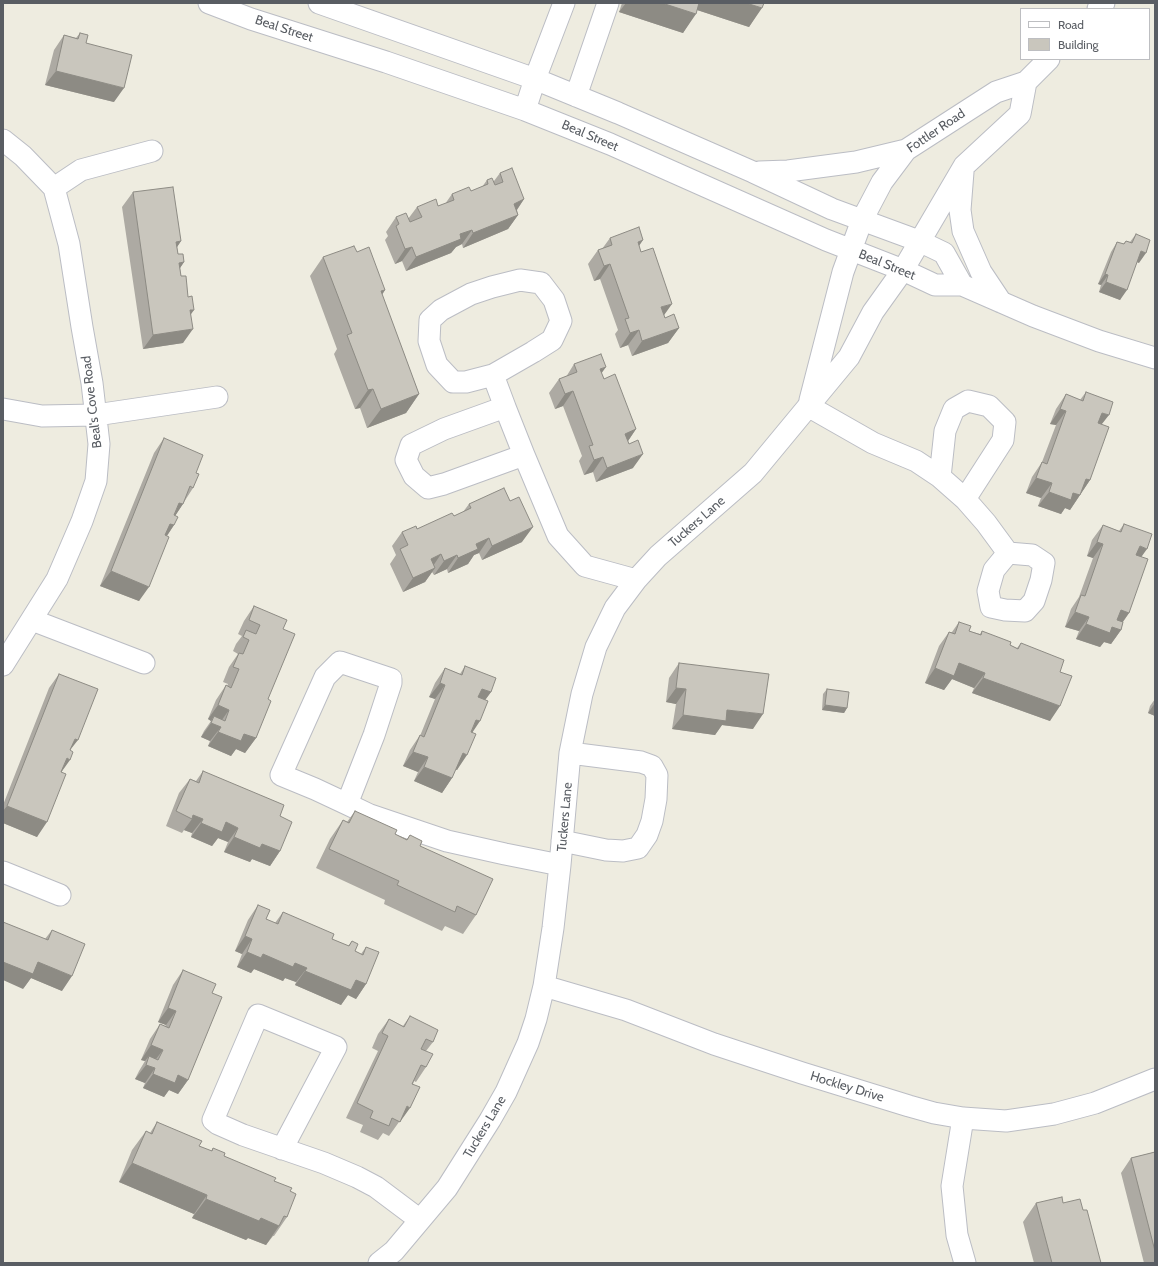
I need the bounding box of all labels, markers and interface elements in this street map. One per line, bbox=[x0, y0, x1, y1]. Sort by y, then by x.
legend bbox=[1020, 8, 1150, 60]
street label: Beal Street bbox=[253, 12, 315, 46]
text: Road bbox=[1058, 17, 1084, 32]
text: Building bbox=[1058, 37, 1099, 52]
street label: Fottler Road bbox=[904, 106, 968, 156]
street label: Beal Street bbox=[559, 117, 621, 155]
street label: Beal Street bbox=[856, 247, 918, 283]
street label: Beal's Cove Road bbox=[79, 355, 105, 449]
street label: Tuckers Lane bbox=[666, 493, 728, 551]
street label: Tuckers Lane bbox=[554, 782, 576, 852]
street label: Hockley Drive bbox=[808, 1068, 886, 1106]
street label: Tuckers Lane bbox=[460, 1093, 510, 1161]

